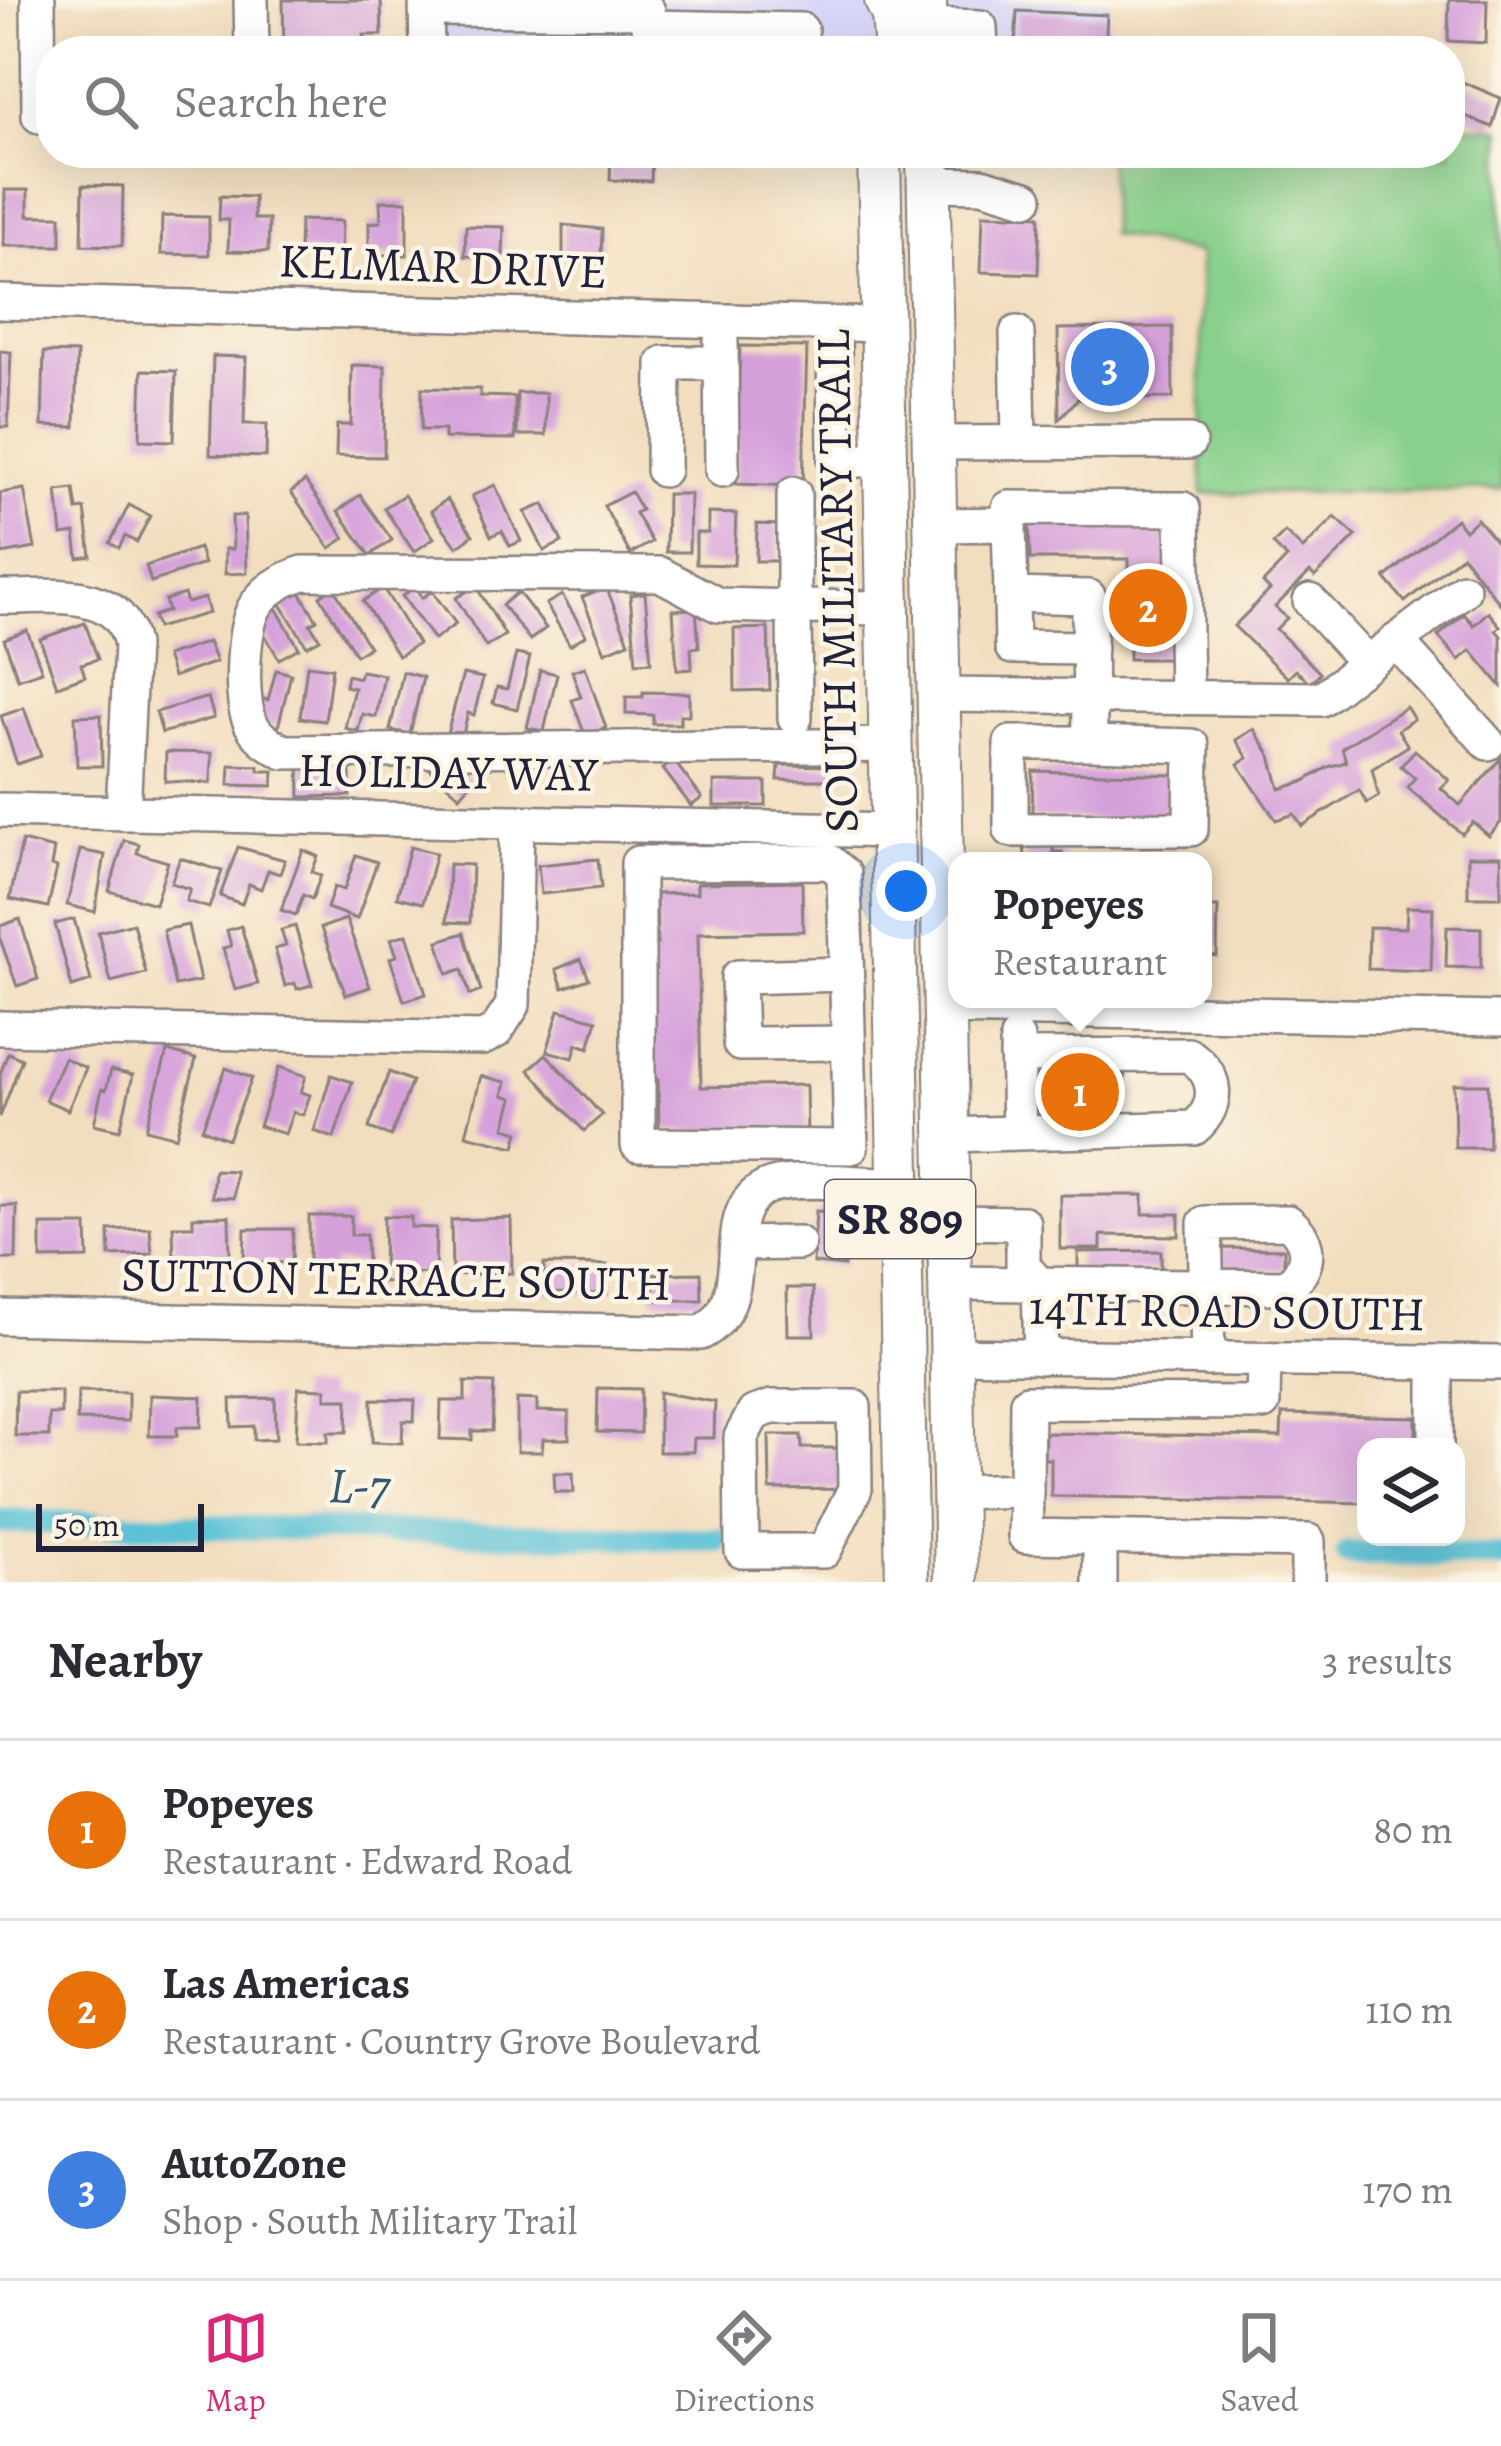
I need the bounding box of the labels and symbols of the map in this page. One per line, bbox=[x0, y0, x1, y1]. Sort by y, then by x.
street label: KELMAR DRIVE bbox=[278, 227, 608, 305]
pin: 3 bbox=[1071, 322, 1149, 412]
street label: SOUTH MILITARY TRAIL bbox=[800, 328, 874, 833]
pin: 2 bbox=[1109, 563, 1187, 653]
street label: HOLIDAY WAY bbox=[298, 736, 599, 808]
your location bbox=[876, 861, 936, 921]
pin: 1 bbox=[1041, 1047, 1119, 1137]
road number: SR 809 bbox=[825, 1180, 975, 1258]
street label: SUTTON TERRACE SOUTH bbox=[120, 1241, 672, 1317]
street label: 14TH ROAD SOUTH bbox=[1028, 1275, 1426, 1347]
water label: L-7 bbox=[327, 1450, 393, 1522]
scale bar bbox=[36, 1498, 204, 1551]

